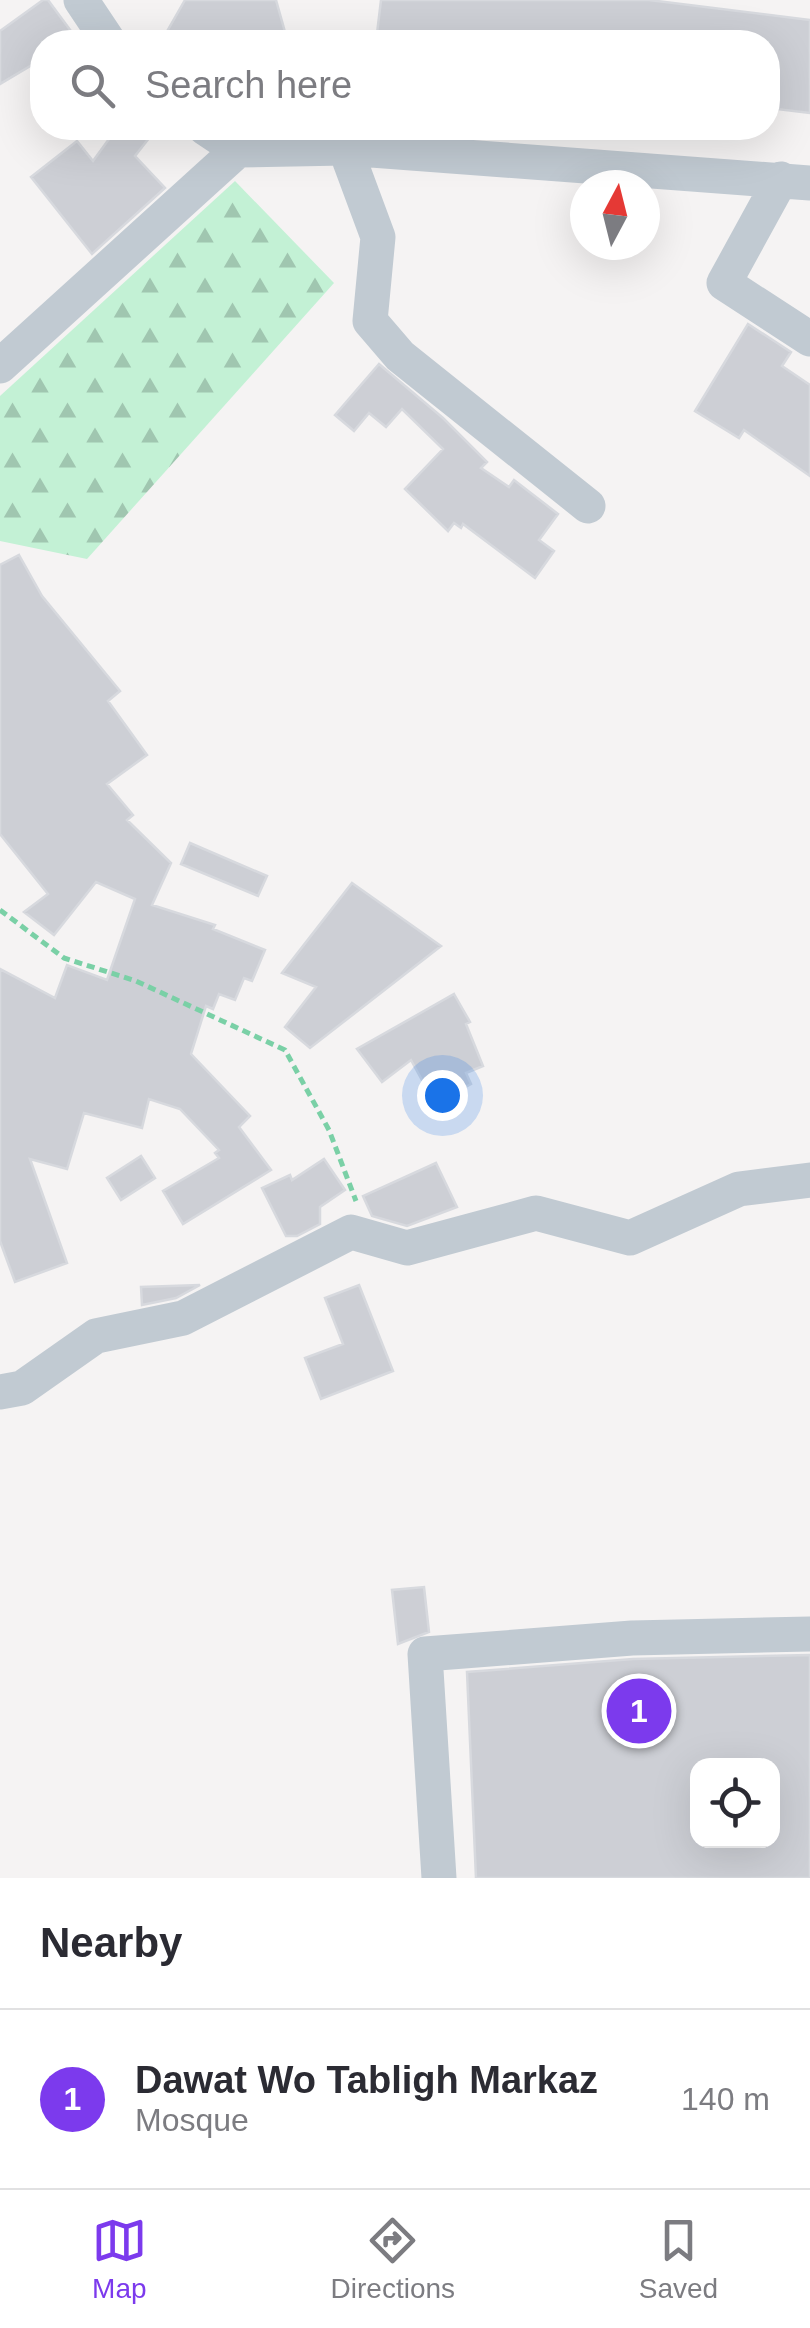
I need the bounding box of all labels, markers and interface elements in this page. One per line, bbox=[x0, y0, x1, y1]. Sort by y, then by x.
search box bbox=[30, 30, 780, 140]
icon: search bbox=[65, 58, 120, 113]
text: Search here bbox=[145, 64, 352, 106]
north arrow bbox=[570, 170, 660, 260]
your location bbox=[417, 1070, 468, 1121]
pin: 1 bbox=[606, 1674, 672, 1748]
map controls bbox=[690, 1758, 780, 1848]
button: locate bbox=[690, 1758, 780, 1848]
text: Nearby bbox=[40, 1919, 182, 1966]
text: Dawat Wo Tabligh Markaz bbox=[135, 2059, 598, 2101]
text: 1 bbox=[64, 2081, 81, 2117]
text: 140 m bbox=[681, 2081, 770, 2117]
text: Mosque bbox=[135, 2102, 249, 2138]
tab: Map bbox=[92, 2213, 147, 2305]
tab: Directions bbox=[331, 2213, 455, 2305]
tab: Saved bbox=[639, 2213, 718, 2305]

